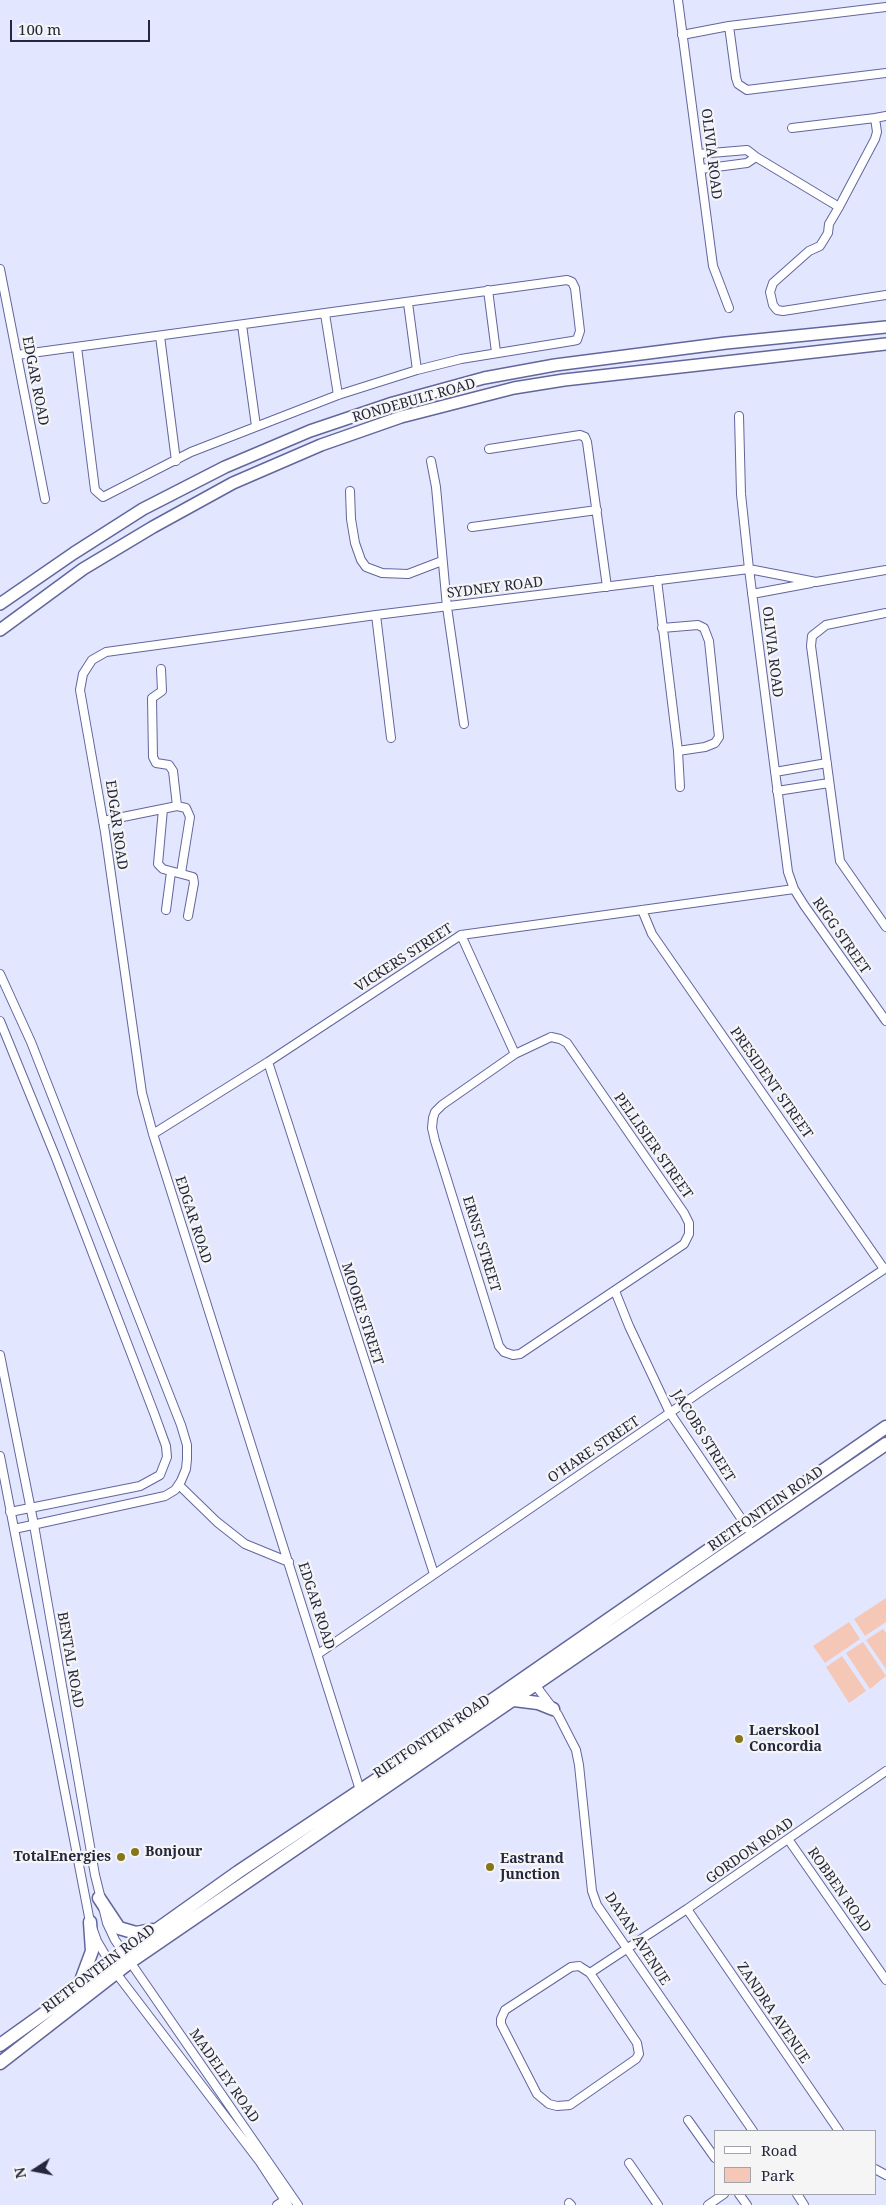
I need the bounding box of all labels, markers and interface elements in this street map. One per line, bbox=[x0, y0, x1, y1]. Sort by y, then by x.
scale bar bbox=[12, 10, 152, 42]
text: 100 m bbox=[18, 19, 61, 39]
street label: OLIVIA ROAD bbox=[697, 108, 725, 200]
street label: EDGAR ROAD bbox=[18, 335, 52, 427]
street label: RONDEBULT ROAD bbox=[351, 375, 477, 427]
street label: SYDNEY ROAD bbox=[446, 574, 544, 602]
street label: OLIVIA ROAD bbox=[758, 606, 786, 698]
street label: EDGAR ROAD bbox=[101, 779, 131, 871]
street label: RIGG STREET bbox=[809, 895, 873, 977]
street label: VICKERS STREET bbox=[352, 920, 456, 996]
street label: PRESIDENT STREET bbox=[726, 1024, 816, 1142]
street label: PELLISIER STREET bbox=[610, 1090, 696, 1202]
street label: EDGAR ROAD bbox=[171, 1174, 215, 1266]
street label: ERNST STREET bbox=[458, 1194, 504, 1294]
street label: MOORE STREET bbox=[338, 1261, 386, 1367]
street label: JACOBS STREET bbox=[668, 1387, 738, 1485]
street label: O'HARE STREET bbox=[545, 1413, 643, 1487]
street label: RIETFONTEIN ROAD bbox=[705, 1463, 827, 1555]
street label: EDGAR ROAD bbox=[294, 1560, 338, 1652]
street label: BENTAL ROAD bbox=[53, 1610, 87, 1710]
street label: RIETFONTEIN ROAD bbox=[371, 1692, 493, 1782]
place label: Laerskool Concordia bbox=[749, 1723, 822, 1755]
marker: Laerskool Concordia bbox=[733, 1733, 745, 1745]
street label: GORDON ROAD bbox=[703, 1814, 797, 1888]
place label: Bonjour bbox=[145, 1844, 202, 1860]
street label: ROBBEN ROAD bbox=[804, 1844, 874, 1936]
marker: Bonjour bbox=[129, 1846, 141, 1858]
place label: TotalEnergies bbox=[13, 1849, 111, 1865]
marker: TotalEnergies bbox=[115, 1851, 127, 1863]
place label: Eastrand Junction bbox=[500, 1851, 564, 1884]
marker: Eastrand Junction bbox=[484, 1861, 496, 1873]
street label: DAYAN AVENUE bbox=[601, 1890, 673, 1988]
street label: RIETFONTEIN ROAD bbox=[39, 1921, 159, 2017]
street label: ZANDRA AVENUE bbox=[733, 1959, 813, 2067]
street label: MADELEY ROAD bbox=[185, 2026, 263, 2126]
legend bbox=[714, 2130, 876, 2195]
text: Road bbox=[761, 2140, 797, 2160]
north arrow bbox=[10, 2145, 60, 2195]
text: Park bbox=[761, 2165, 794, 2185]
text: N bbox=[9, 2166, 30, 2180]

